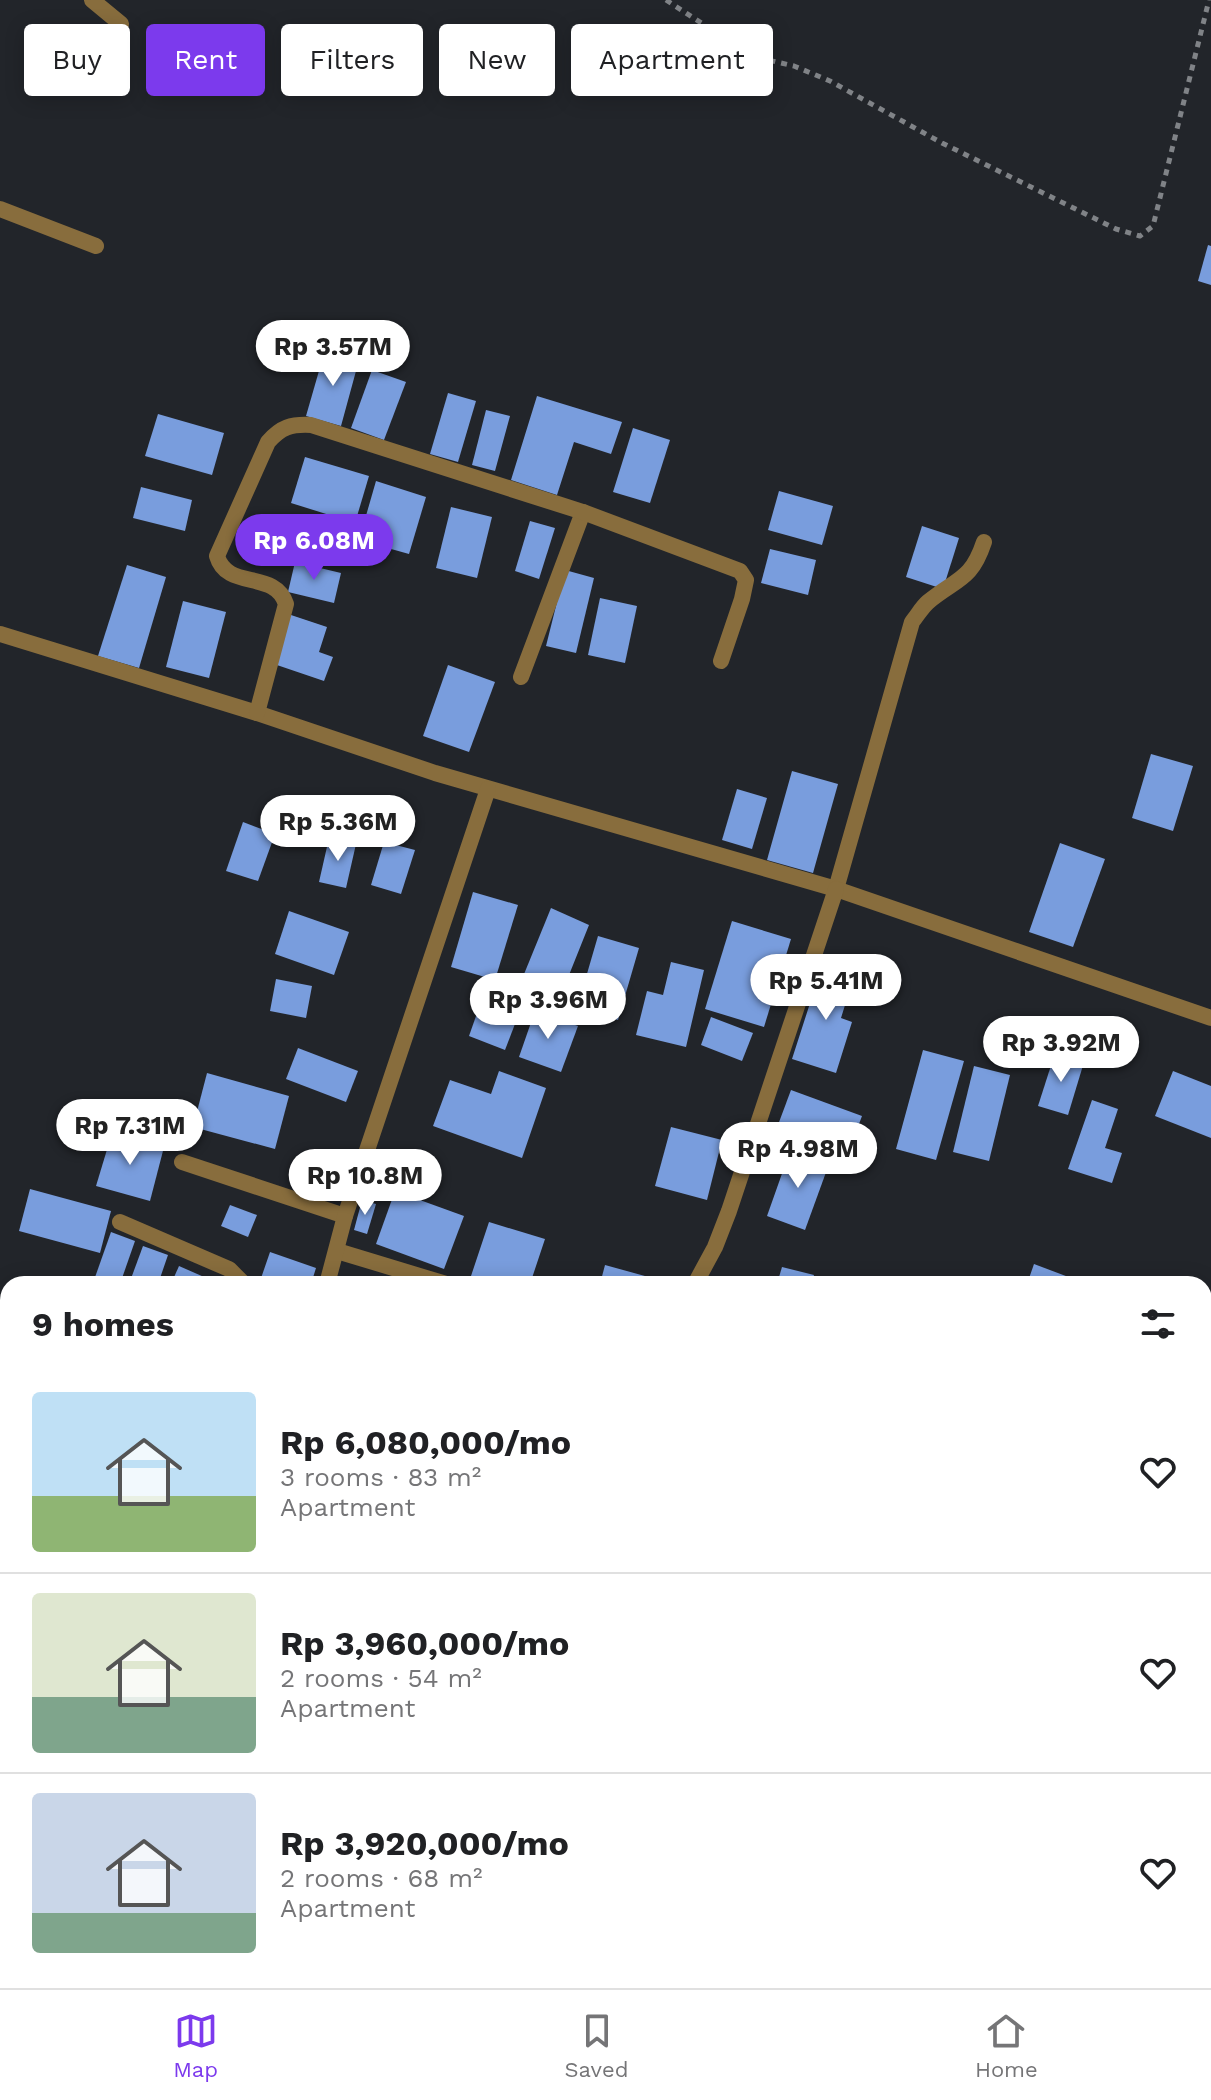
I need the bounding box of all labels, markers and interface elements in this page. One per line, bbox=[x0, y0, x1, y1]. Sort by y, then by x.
chip: Buy bbox=[24, 24, 130, 96]
chip: Rent bbox=[146, 24, 265, 96]
chip: Filters bbox=[281, 24, 423, 96]
chip: New bbox=[439, 24, 555, 96]
chip: Apartment bbox=[571, 24, 773, 96]
pin: Rp 3.57M bbox=[250, 320, 416, 388]
text: Rp 3.57M bbox=[274, 331, 392, 361]
pin: Rp 6.08M bbox=[231, 514, 397, 582]
text: Rp 6.08M bbox=[253, 525, 375, 555]
pin: Rp 5.36M bbox=[255, 795, 421, 863]
text: Rp 5.36M bbox=[278, 806, 398, 836]
pin: Rp 5.41M bbox=[743, 954, 909, 1022]
text: Rp 5.41M bbox=[768, 965, 884, 995]
pin: Rp 3.96M bbox=[465, 973, 631, 1041]
text: Rp 3.96M bbox=[488, 984, 608, 1014]
pin: Rp 3.92M bbox=[978, 1016, 1144, 1084]
text: Rp 3.92M bbox=[1001, 1027, 1121, 1057]
pin: Rp 7.31M bbox=[47, 1099, 213, 1167]
text: Rp 7.31M bbox=[74, 1110, 186, 1140]
pin: Rp 4.98M bbox=[715, 1122, 881, 1190]
text: Rp 4.98M bbox=[737, 1133, 859, 1163]
pin: Rp 10.8M bbox=[282, 1149, 448, 1217]
text: Rp 10.8M bbox=[307, 1160, 423, 1190]
icon: filters bbox=[1136, 1302, 1180, 1346]
text: 9 homes bbox=[32, 1304, 174, 1344]
text: Rp 6,080,000/mo bbox=[280, 1422, 571, 1462]
icon: home bbox=[96, 1424, 192, 1520]
icon: heart bbox=[1136, 1450, 1180, 1494]
text: 3 rooms · 83 m² bbox=[280, 1462, 481, 1492]
text: Apartment bbox=[280, 1492, 416, 1522]
text: Rp 3,960,000/mo bbox=[280, 1623, 569, 1663]
icon: home bbox=[96, 1625, 192, 1721]
icon: heart bbox=[1136, 1651, 1180, 1695]
text: 2 rooms · 54 m² bbox=[280, 1663, 482, 1693]
text: Apartment bbox=[280, 1693, 416, 1723]
text: Rp 3,920,000/mo bbox=[280, 1823, 569, 1863]
icon: home bbox=[96, 1825, 192, 1921]
icon: heart bbox=[1136, 1851, 1180, 1895]
text: 2 rooms · 68 m² bbox=[280, 1863, 482, 1893]
text: Apartment bbox=[280, 1893, 416, 1923]
tab: Map bbox=[173, 2009, 218, 2082]
tab: Saved bbox=[565, 2009, 628, 2082]
tab: Home bbox=[975, 2009, 1038, 2082]

